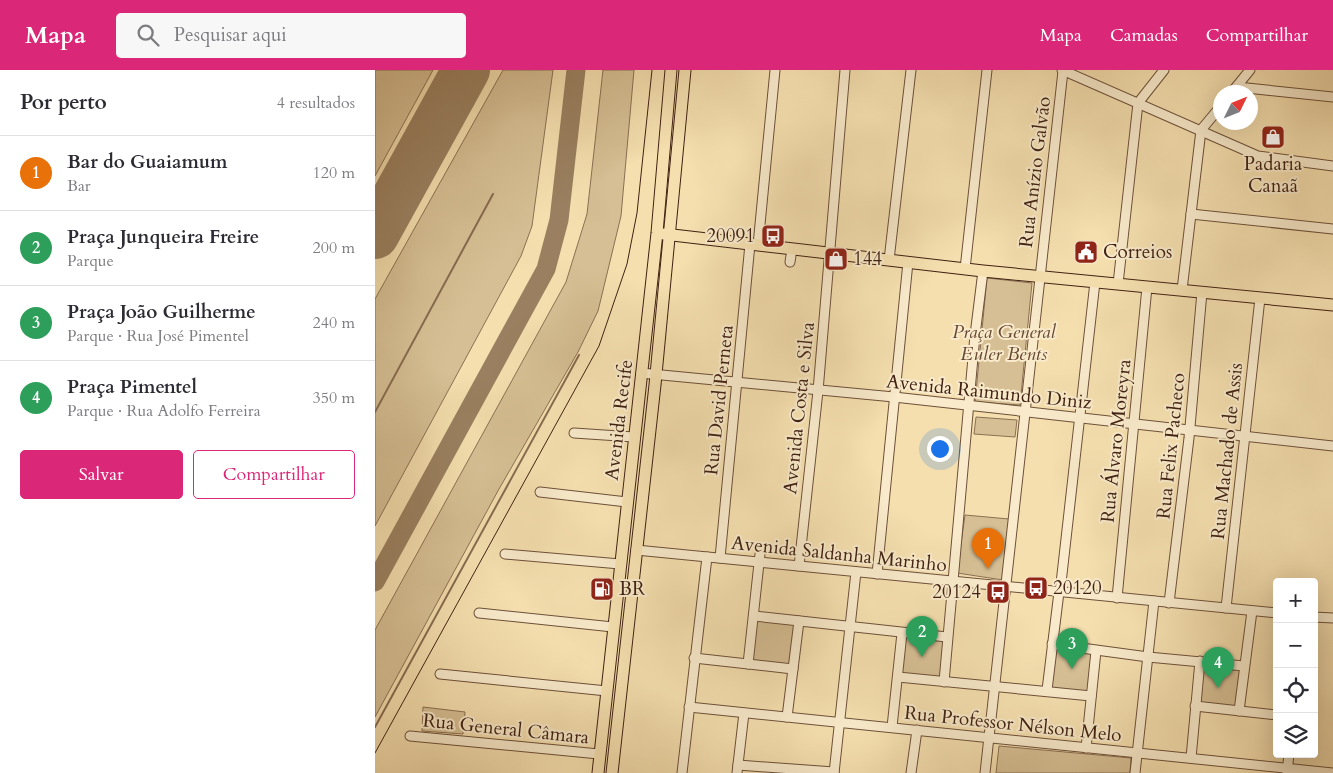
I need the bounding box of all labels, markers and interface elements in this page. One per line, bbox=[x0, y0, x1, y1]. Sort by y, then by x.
search box bbox=[116, 13, 466, 58]
text: Mapa bbox=[25, 19, 86, 52]
icon: search bbox=[134, 21, 162, 49]
text: Pesquisar aqui bbox=[174, 22, 287, 48]
text: Mapa bbox=[1040, 23, 1082, 48]
text: Camadas bbox=[1110, 23, 1178, 48]
text: Compartilhar bbox=[1206, 23, 1308, 48]
north arrow bbox=[1213, 85, 1258, 130]
text: Por perto bbox=[20, 88, 107, 117]
text: 4 resultados bbox=[277, 92, 355, 114]
street label: Rua Anízio Galvão bbox=[1013, 95, 1057, 249]
shop icon: Padaria Canaã bbox=[1260, 124, 1286, 150]
text: Bar do Guaiamum bbox=[67, 149, 228, 175]
place label: Padaria Canaã bbox=[1244, 151, 1302, 199]
text: 1 bbox=[32, 162, 40, 184]
text: 120 m bbox=[313, 162, 355, 184]
text: Bar bbox=[67, 175, 91, 197]
place label: 20091 bbox=[706, 223, 755, 249]
bus stop icon: 20091 bbox=[760, 223, 786, 249]
text: Praça Junqueira Freire bbox=[67, 224, 259, 250]
text: 2 bbox=[32, 237, 40, 259]
text: 200 m bbox=[313, 237, 355, 259]
public building icon: Correios bbox=[1073, 239, 1099, 265]
place label: Correios bbox=[1103, 239, 1172, 265]
shop icon: 144 bbox=[823, 246, 849, 272]
place label: 144 bbox=[853, 246, 882, 272]
text: Parque bbox=[67, 250, 114, 272]
text: Praça João Guilherme bbox=[67, 299, 256, 325]
text: 3 bbox=[32, 312, 40, 334]
text: 240 m bbox=[313, 312, 355, 334]
park label: Praça General Euler Bents bbox=[952, 319, 1057, 367]
street label: Avenida Costa e Silva bbox=[777, 321, 821, 495]
street label: Rua David Perneta bbox=[698, 323, 740, 477]
text: Parque · Rua José Pimentel bbox=[67, 325, 249, 347]
street label: Avenida Recife bbox=[599, 358, 639, 482]
street label: Rua Álvaro Moreyra bbox=[1094, 358, 1138, 524]
street label: Rua Machado de Assis bbox=[1205, 361, 1249, 541]
street label: Avenida Raimundo Diniz bbox=[885, 368, 1093, 416]
street label: Rua Felix Pacheco bbox=[1150, 371, 1192, 521]
text: Praça Pimentel bbox=[67, 374, 197, 400]
text: 4 bbox=[32, 387, 40, 409]
text: 350 m bbox=[313, 387, 355, 409]
text: Parque · Rua Adolfo Ferreira bbox=[67, 400, 261, 422]
your location bbox=[927, 436, 953, 462]
button: Salvar bbox=[20, 450, 183, 499]
button: Compartilhar bbox=[193, 450, 355, 499]
pin: 1 bbox=[972, 528, 1004, 569]
street label: Avenida Saldanha Marinho bbox=[730, 530, 948, 578]
bus stop icon: 20120 bbox=[1023, 575, 1049, 601]
place label: 20120 bbox=[1053, 575, 1102, 601]
fuel station icon: BR bbox=[589, 576, 615, 602]
place label: BR bbox=[619, 576, 646, 602]
map controls bbox=[1273, 578, 1318, 758]
button: + bbox=[1273, 578, 1318, 623]
place label: 20124 bbox=[932, 579, 981, 605]
bus stop icon: 20124 bbox=[985, 579, 1011, 605]
pin: 2 bbox=[906, 616, 938, 657]
button: − bbox=[1273, 623, 1318, 668]
pin: 3 bbox=[1056, 628, 1088, 669]
pin: 4 bbox=[1202, 647, 1234, 688]
button: locate bbox=[1273, 668, 1318, 713]
street label: Rua Professor Nélson Melo bbox=[903, 700, 1123, 748]
street label: Rua General Câmara bbox=[421, 707, 591, 751]
button: layers bbox=[1273, 713, 1318, 758]

